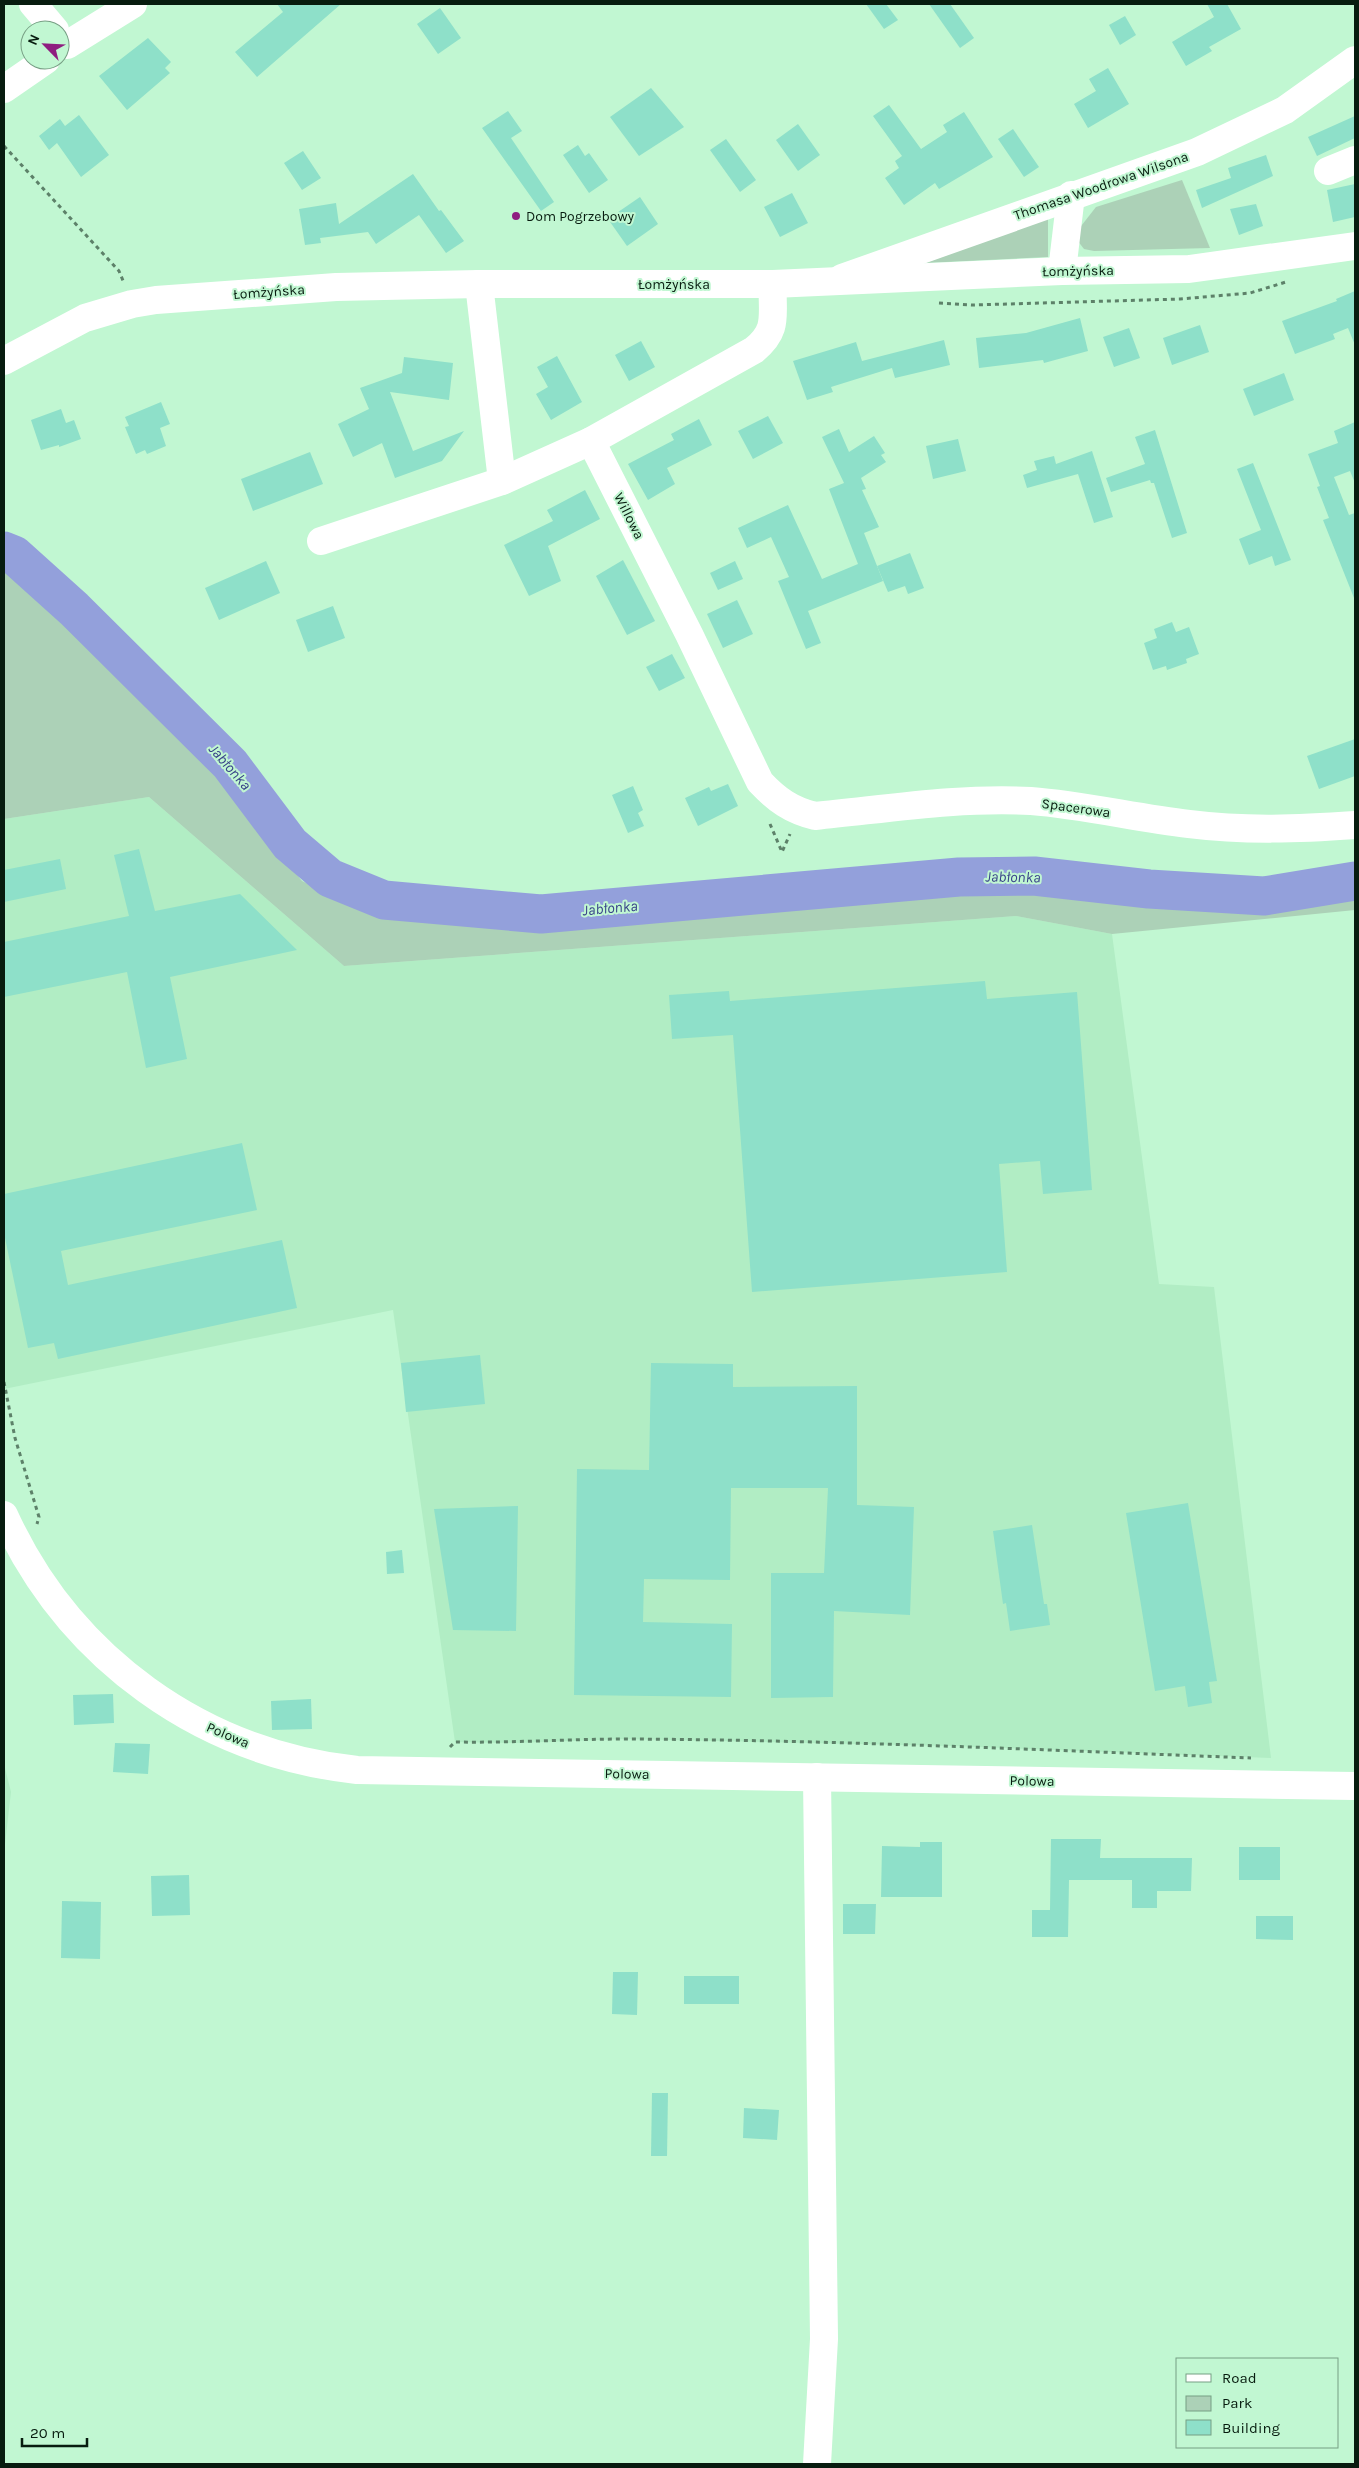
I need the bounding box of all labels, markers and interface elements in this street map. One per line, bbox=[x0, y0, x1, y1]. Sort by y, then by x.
north arrow bbox=[20, 20, 70, 70]
text: N bbox=[24, 32, 43, 48]
street label: Thomasa Woodrowa Wilsona bbox=[1011, 148, 1191, 224]
place label: Dom Pogrzebowy bbox=[526, 208, 635, 225]
marker: Dom Pogrzebowy bbox=[510, 210, 522, 222]
street label: Łomżyńska bbox=[1042, 262, 1114, 280]
street label: Łomżyńska bbox=[638, 276, 710, 293]
street label: Łomżyńska bbox=[233, 281, 305, 303]
street label: Willowa bbox=[610, 490, 648, 542]
water label: Jabłonka bbox=[205, 740, 255, 794]
street label: Spacerowa bbox=[1040, 795, 1112, 821]
water label: Jabłonka bbox=[985, 868, 1041, 886]
water label: Jabłonka bbox=[582, 897, 638, 919]
street label: Polowa bbox=[204, 1718, 252, 1752]
street label: Polowa bbox=[604, 1765, 650, 1783]
street label: Polowa bbox=[1009, 1772, 1055, 1790]
legend bbox=[1176, 2358, 1339, 2448]
text: Road bbox=[1222, 2369, 1257, 2387]
text: Park bbox=[1222, 2394, 1252, 2412]
scale bar bbox=[22, 2416, 88, 2448]
text: Building bbox=[1222, 2419, 1280, 2437]
text: 20 m bbox=[30, 2424, 65, 2442]

